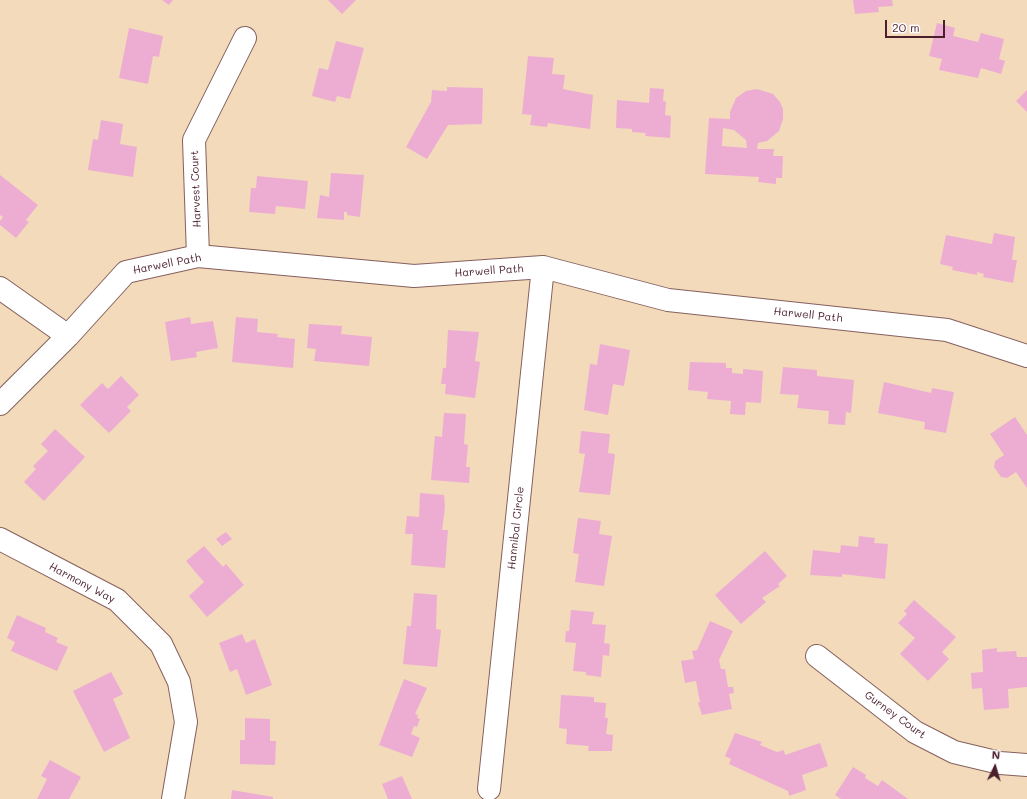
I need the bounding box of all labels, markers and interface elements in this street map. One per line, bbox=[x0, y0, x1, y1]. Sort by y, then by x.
scale bar bbox=[887, 12, 947, 38]
text: 20 m bbox=[892, 19, 920, 35]
street label: Harvest Court bbox=[188, 150, 204, 228]
street label: Harwell Path bbox=[132, 251, 202, 277]
street label: Harwell Path bbox=[454, 262, 524, 280]
street label: Harwell Path bbox=[773, 305, 843, 325]
street label: Hannibal Circle bbox=[505, 486, 527, 570]
street label: Harmony Way bbox=[47, 560, 117, 606]
street label: Gurney Court bbox=[862, 688, 928, 742]
north arrow bbox=[975, 747, 1015, 787]
text: N bbox=[991, 747, 1001, 762]

